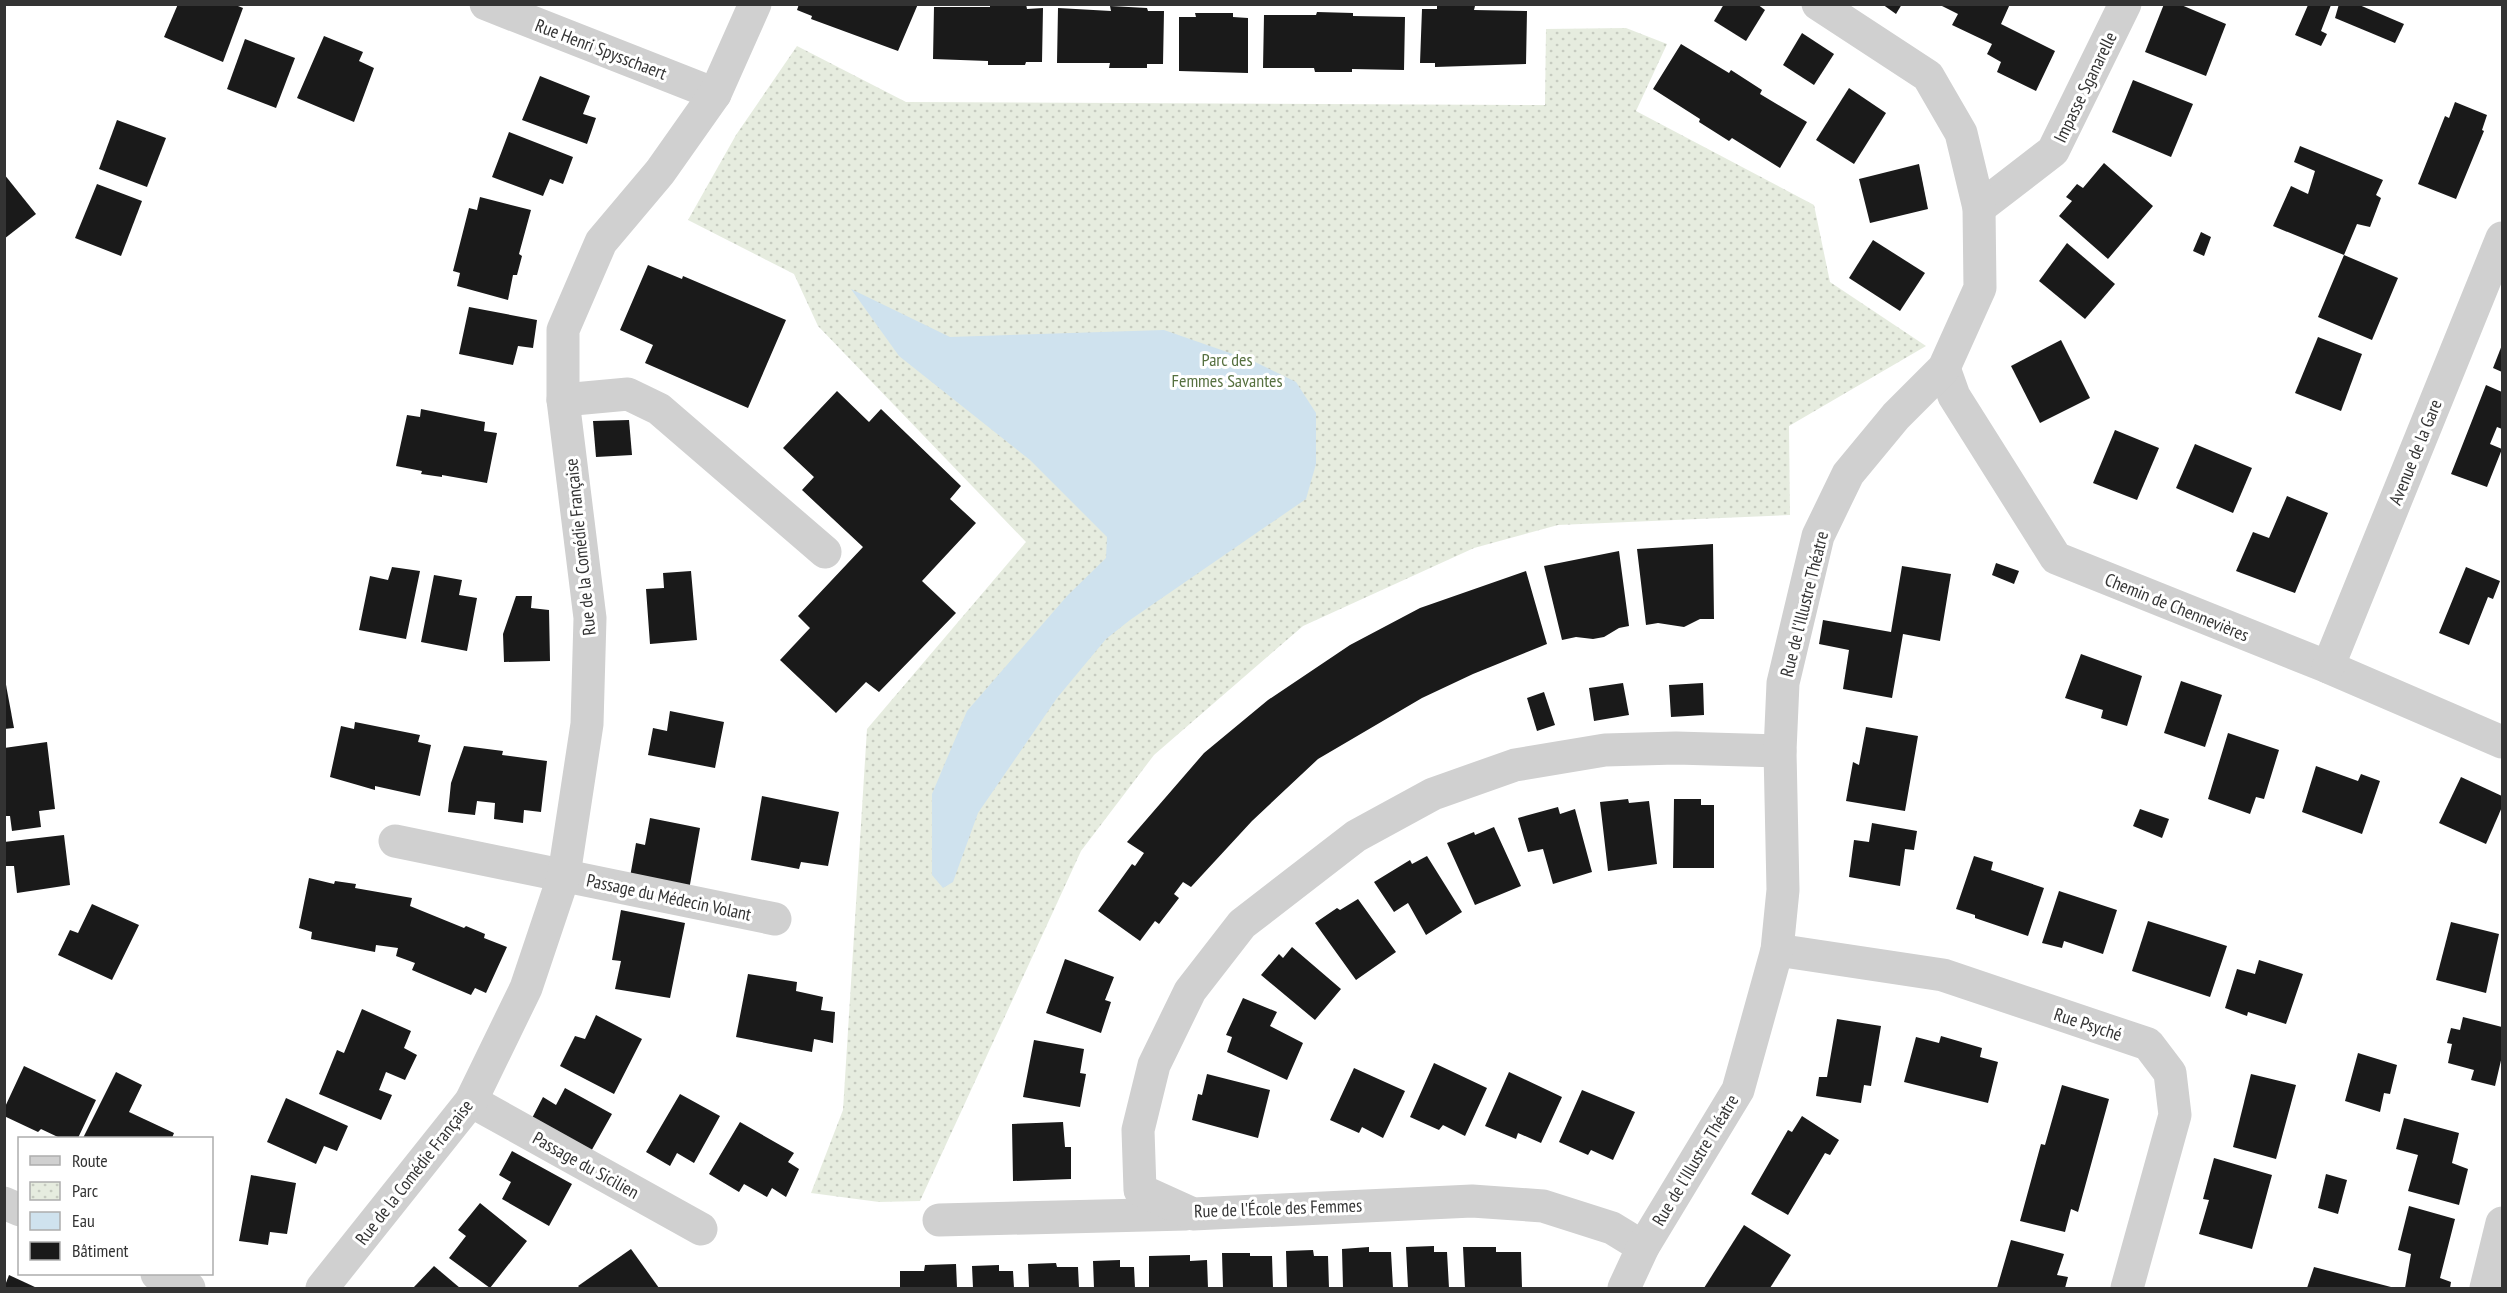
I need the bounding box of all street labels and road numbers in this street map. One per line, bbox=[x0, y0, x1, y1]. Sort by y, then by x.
street label: Rue Henri Spysschaert bbox=[532, 13, 670, 85]
street label: Impasse Sganarelle bbox=[2048, 28, 2122, 146]
street label: Avenue de la Gare bbox=[2383, 396, 2447, 508]
street label: Rue de la Comédie Française bbox=[559, 457, 601, 637]
street label: Rue de l'Illustre Théatre bbox=[1775, 529, 1833, 679]
street label: Chemin de Chennevières bbox=[2102, 568, 2252, 646]
street label: Passage du Médecin Volant bbox=[585, 868, 753, 926]
street label: Rue Psyché bbox=[2051, 1002, 2125, 1046]
street label: Rue de l'Illustre Théatre bbox=[1647, 1090, 1743, 1230]
street label: Rue de la Comédie Française bbox=[350, 1095, 478, 1249]
street label: Passage du Sicilien bbox=[529, 1126, 643, 1204]
street label: Rue de l'École des Femmes bbox=[1194, 1194, 1362, 1222]

